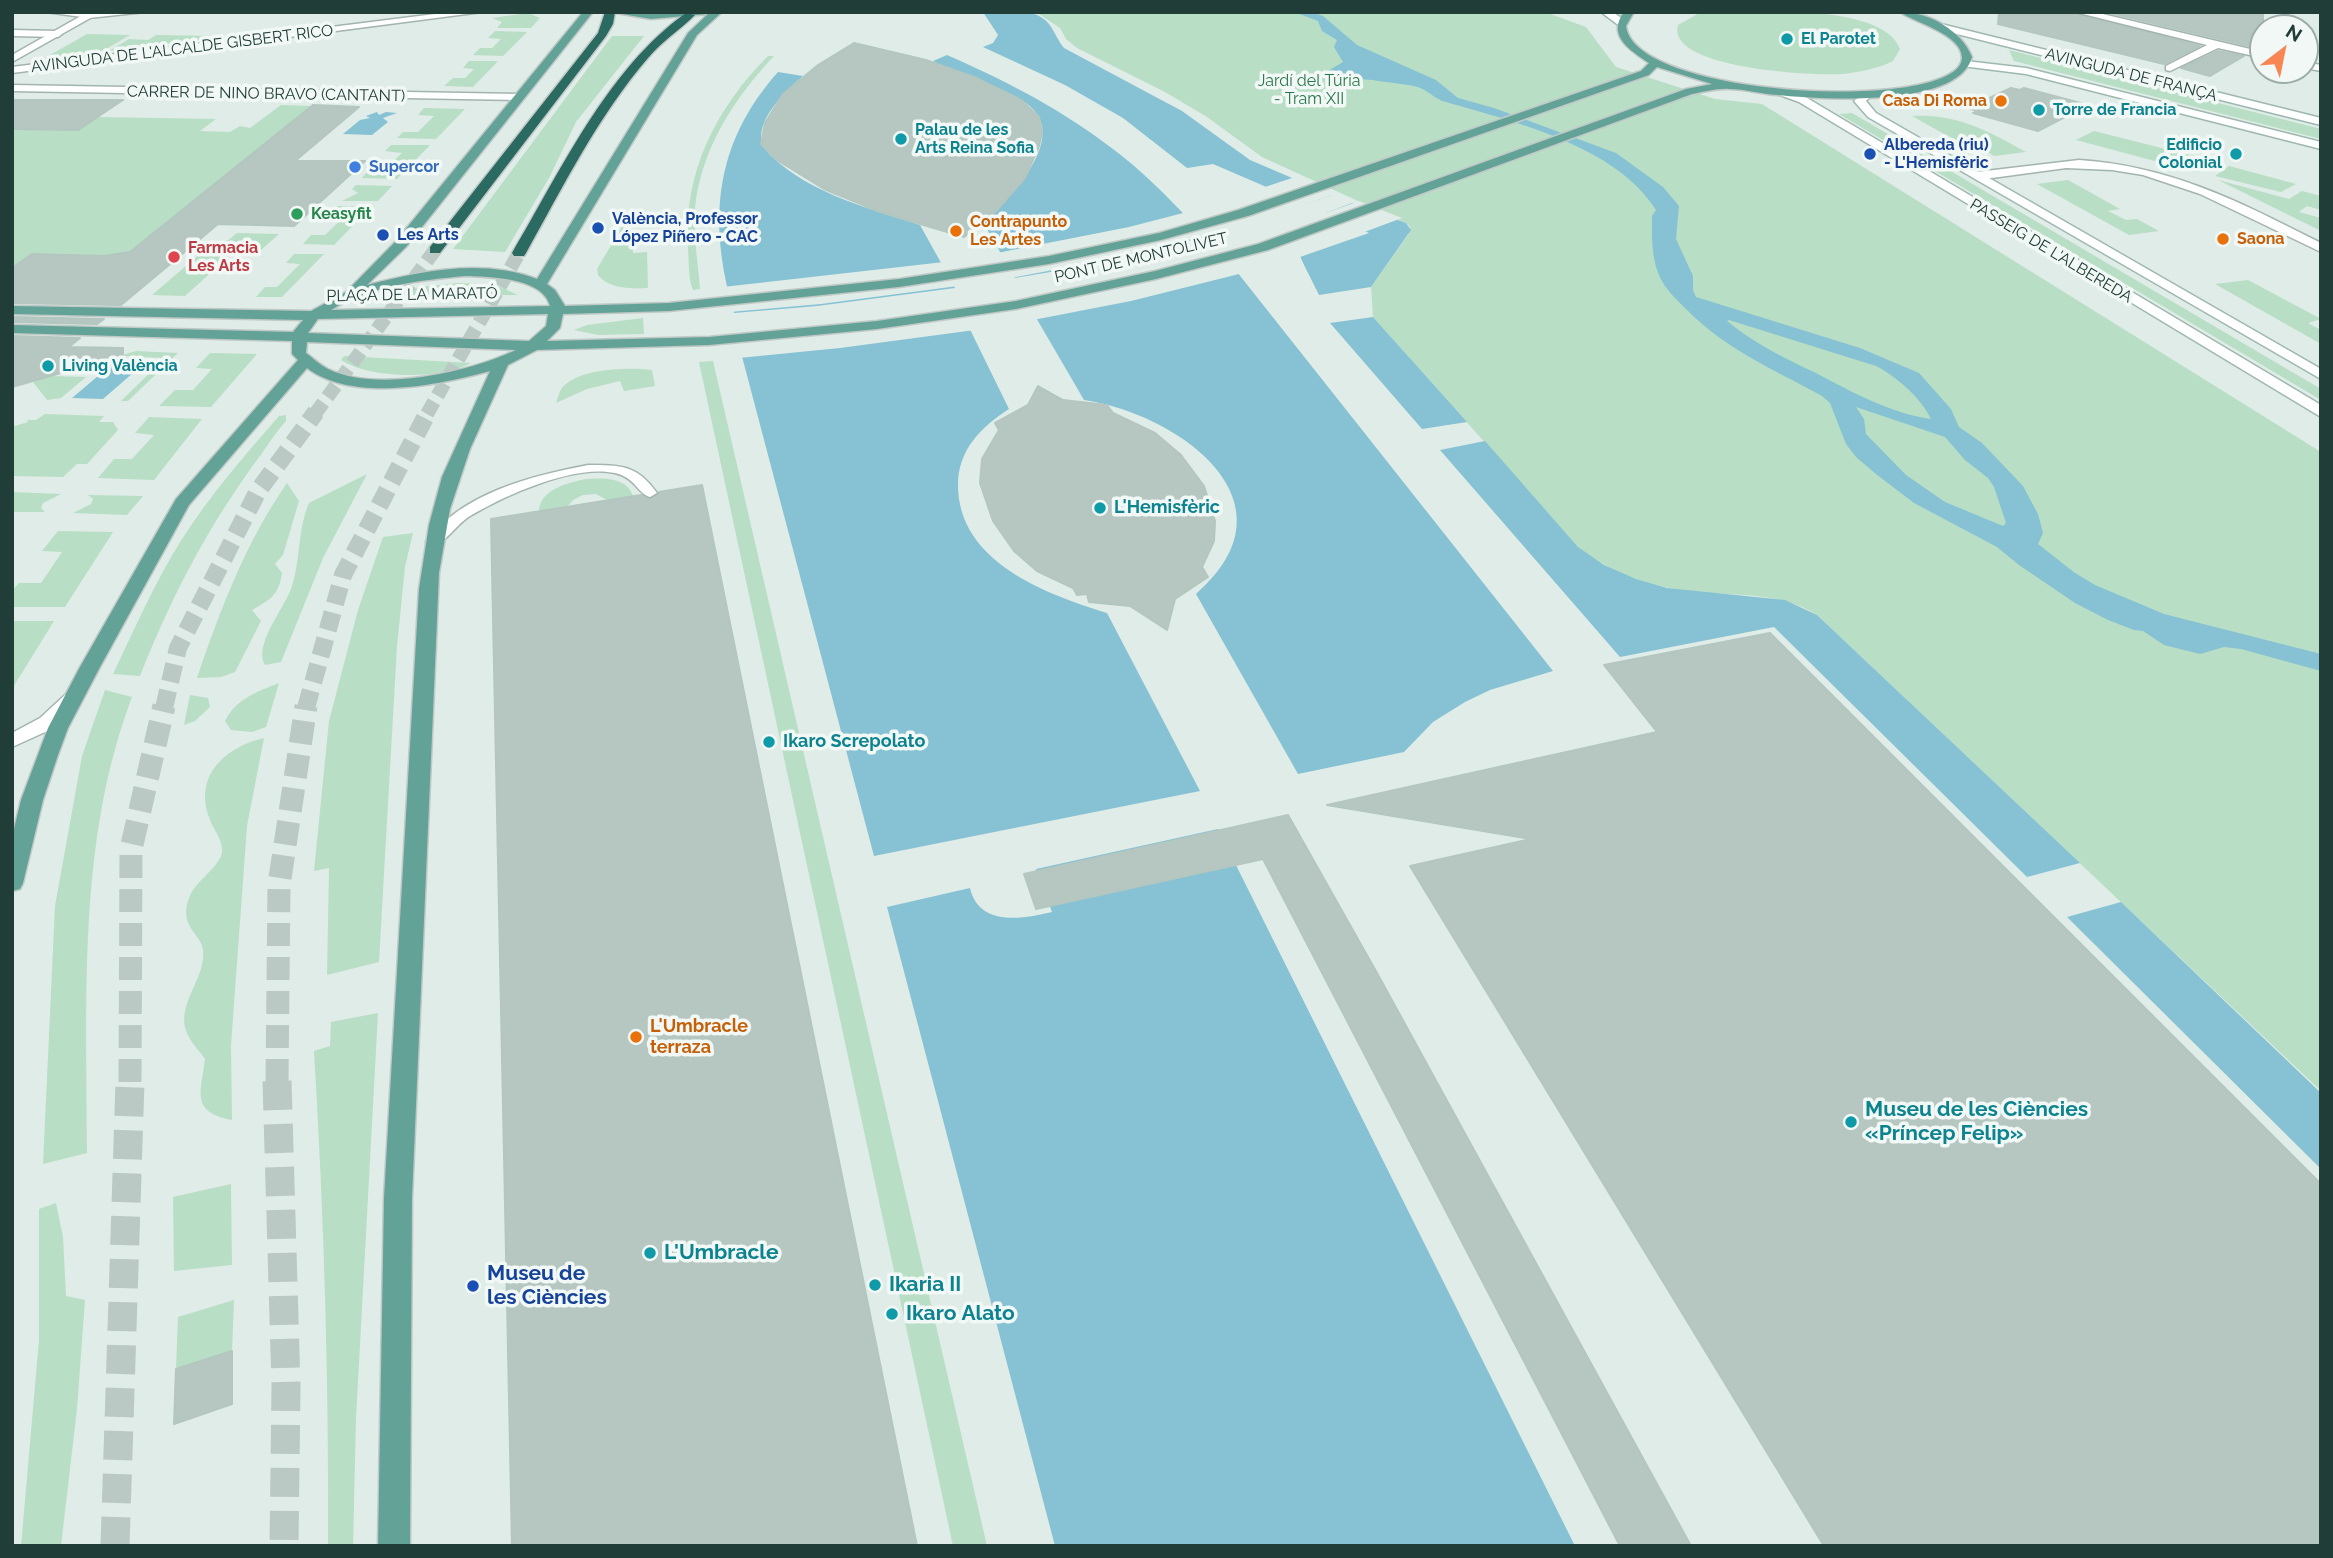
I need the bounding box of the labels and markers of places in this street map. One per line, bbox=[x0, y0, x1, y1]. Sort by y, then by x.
place label: El Parotet bbox=[1801, 29, 1876, 49]
marker: El Parotet bbox=[1779, 31, 1795, 47]
place label: Casa Di Roma bbox=[1882, 91, 1987, 111]
marker: Casa Di Roma bbox=[1993, 93, 2009, 109]
place label: Torre de Francia bbox=[2053, 100, 2177, 120]
marker: Torre de Francia bbox=[2031, 102, 2047, 118]
place label: Palau de les Arts Reina Sofia bbox=[915, 120, 1034, 158]
marker: Palau de les Arts Reina Sofia bbox=[893, 131, 909, 147]
place label: Albereda (riu) - L'Hemisfèric bbox=[1884, 135, 1989, 173]
place label: Edificio Colonial bbox=[2159, 135, 2222, 173]
marker: Albereda (riu) - L'Hemisfèric bbox=[1862, 146, 1878, 162]
marker: Edificio Colonial bbox=[2228, 146, 2244, 162]
place label: Supercor bbox=[369, 157, 439, 177]
marker: Supercor bbox=[347, 159, 363, 175]
place label: Keasyfit bbox=[311, 204, 372, 224]
marker: Keasyfit bbox=[289, 206, 305, 222]
place label: València, Professor López Piñero - CAC bbox=[612, 209, 758, 247]
place label: Contrapunto Les Artes bbox=[970, 212, 1067, 250]
marker: València, Professor López Piñero - CAC bbox=[590, 220, 606, 236]
marker: Contrapunto Les Artes bbox=[948, 223, 964, 239]
place label: Les Arts bbox=[397, 225, 459, 245]
marker: Les Arts bbox=[375, 227, 391, 243]
place label: Saona bbox=[2237, 229, 2284, 249]
marker: Saona bbox=[2215, 231, 2231, 247]
place label: Farmacia Les Arts bbox=[188, 238, 258, 276]
marker: Farmacia Les Arts bbox=[166, 249, 182, 265]
place label: Living València bbox=[62, 356, 178, 376]
marker: Living València bbox=[40, 358, 56, 374]
place label: L'Hemisfèric bbox=[1114, 497, 1220, 519]
marker: L'Hemisfèric bbox=[1092, 500, 1108, 516]
place label: Ikaro Screpolato bbox=[783, 731, 925, 753]
marker: Ikaro Screpolato bbox=[761, 734, 777, 750]
place label: L'Umbracle terraza bbox=[650, 1016, 748, 1058]
marker: L'Umbracle terraza bbox=[628, 1029, 644, 1045]
place label: Museu de les Ciències «Príncep Felip» bbox=[1865, 1097, 2088, 1147]
marker: Museu de les Ciències «Príncep Felip» bbox=[1843, 1114, 1859, 1130]
place label: L'Umbracle bbox=[664, 1240, 779, 1266]
marker: L'Umbracle bbox=[642, 1245, 658, 1261]
place label: Museu de les Ciències bbox=[487, 1261, 607, 1311]
place label: Ikaria II bbox=[889, 1272, 961, 1298]
marker: Ikaria II bbox=[867, 1277, 883, 1293]
marker: Museu de les Ciències bbox=[465, 1278, 481, 1294]
place label: Ikaro Alato bbox=[906, 1301, 1015, 1327]
marker: Ikaro Alato bbox=[884, 1306, 900, 1322]

